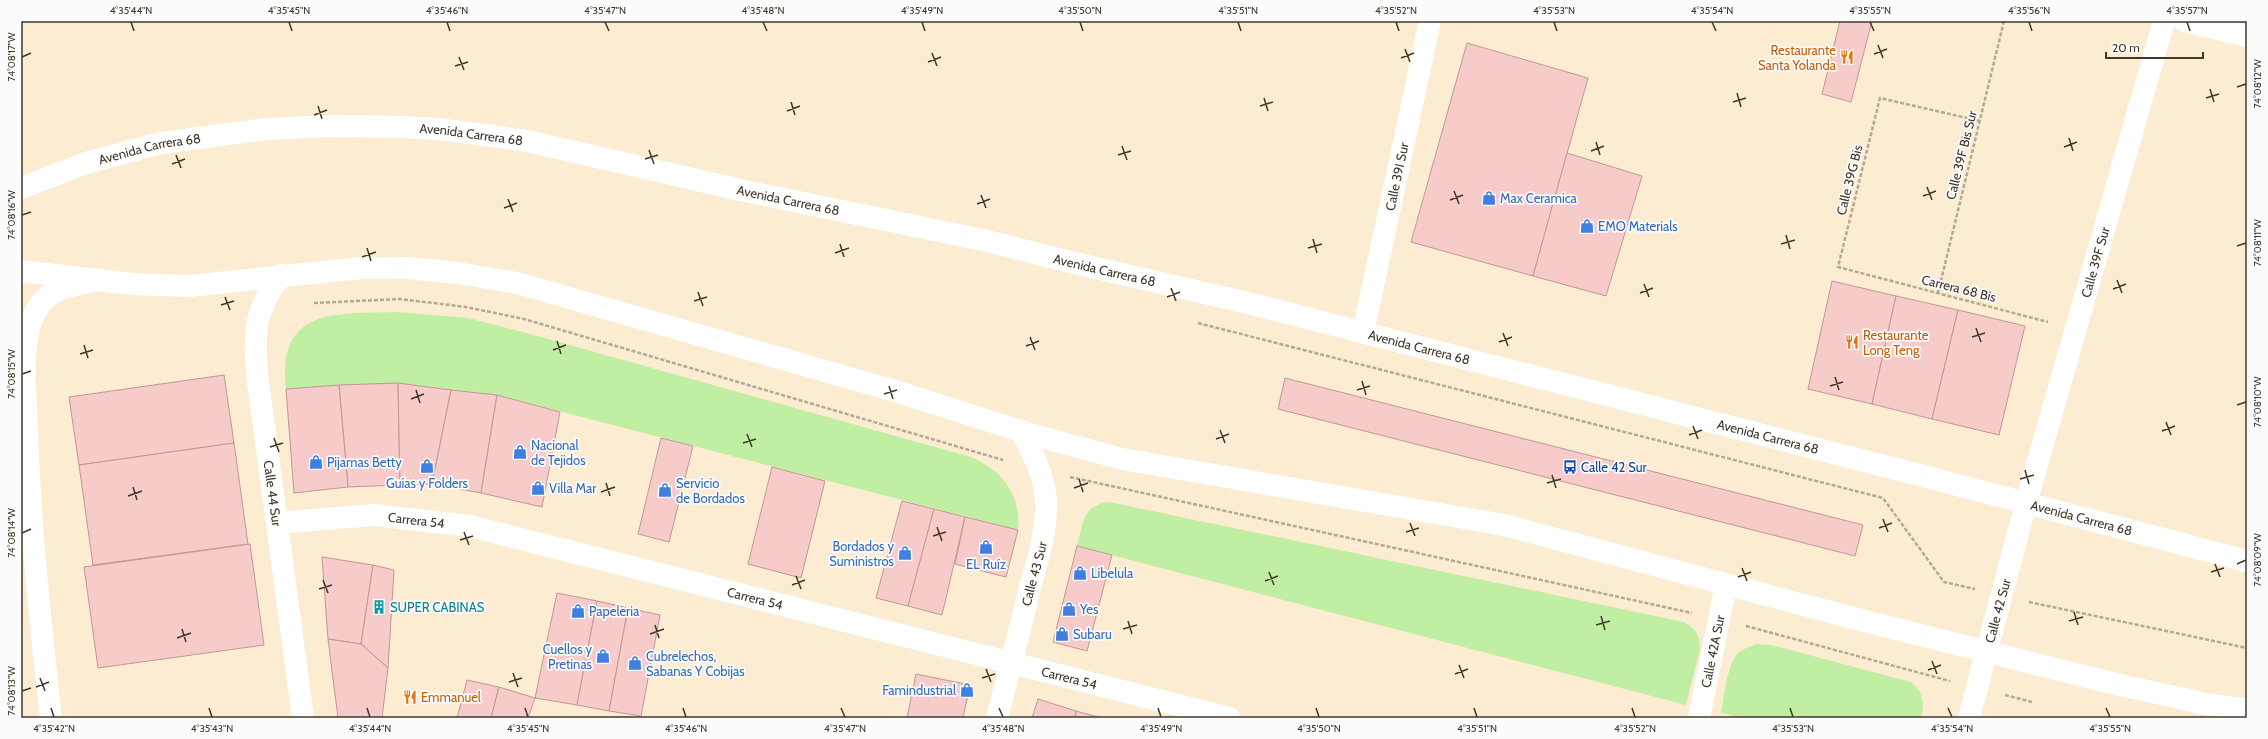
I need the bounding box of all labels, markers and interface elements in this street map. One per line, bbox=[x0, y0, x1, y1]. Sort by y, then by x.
text: 4°35'44"N bbox=[110, 4, 152, 17]
text: 4°35'45"N bbox=[268, 4, 310, 17]
text: 4°35'46"N bbox=[426, 4, 468, 17]
text: 4°35'47"N bbox=[584, 4, 626, 17]
text: 4°35'48"N bbox=[741, 4, 785, 17]
text: 4°35'49"N bbox=[901, 4, 943, 17]
text: 4°35'50"N bbox=[1058, 4, 1102, 17]
text: 4°35'51"N bbox=[1218, 4, 1258, 17]
text: 4°35'52"N bbox=[1375, 4, 1417, 17]
text: 4°35'53"N bbox=[1533, 4, 1575, 17]
text: 4°35'54"N bbox=[1691, 4, 1733, 17]
text: 4°35'55"N bbox=[1849, 4, 1891, 17]
text: 4°35'56"N bbox=[2008, 4, 2050, 17]
text: 4°35'57"N bbox=[2166, 4, 2208, 17]
text: 74°08'17"W bbox=[5, 32, 18, 82]
scale bar bbox=[2106, 34, 2203, 60]
text: 20 m bbox=[2112, 40, 2140, 55]
place label: Restaurante Santa Yolanda bbox=[1758, 42, 1837, 73]
restaurant icon: Restaurante Santa Yolanda bbox=[1839, 49, 1855, 65]
text: 74°08'12"W bbox=[2251, 59, 2264, 109]
street label: Calle 39F Bis Sur bbox=[1942, 108, 1980, 201]
street label: Avenida Carrera 68 bbox=[419, 120, 524, 148]
street label: Avenida Carrera 68 bbox=[97, 130, 202, 167]
street label: Calle 39I Sur bbox=[1382, 140, 1412, 212]
street label: Calle 39G Bis bbox=[1833, 143, 1866, 217]
street label: Avenida Carrera 68 bbox=[735, 181, 841, 218]
text: 74°08'16"W bbox=[5, 190, 18, 240]
shop icon: Max Ceramica bbox=[1481, 190, 1497, 206]
place label: Max Ceramica bbox=[1500, 190, 1578, 206]
shop icon: EMO Materials bbox=[1579, 218, 1595, 234]
place label: EMO Materials bbox=[1598, 218, 1678, 234]
text: 74°08'11"W bbox=[2251, 219, 2264, 267]
street label: Calle 39F Sur bbox=[2077, 224, 2113, 299]
street label: Avenida Carrera 68 bbox=[1052, 250, 1157, 290]
street label: Carrera 68 Bis bbox=[1920, 271, 1998, 305]
street label: Avenida Carrera 68 bbox=[1367, 326, 1472, 368]
place label: Restaurante Long Teng bbox=[1863, 327, 1929, 358]
restaurant icon: Restaurante Long Teng bbox=[1844, 334, 1860, 350]
text: 74°08'15"W bbox=[5, 349, 18, 399]
text: 74°08'10"W bbox=[2251, 376, 2264, 427]
street label: Avenida Carrera 68 bbox=[1715, 416, 1821, 457]
place label: Nacional de Tejidos bbox=[531, 437, 586, 469]
shop icon: Nacional de Tejidos bbox=[512, 444, 528, 460]
shop icon: Pijamas Betty bbox=[308, 454, 324, 470]
place label: Pijamas Betty bbox=[327, 454, 402, 471]
shop icon: Guías y Folders bbox=[419, 458, 435, 474]
street label: Calle 44 Sur bbox=[261, 459, 285, 528]
bus stop icon: Calle 42 Sur bbox=[1562, 459, 1578, 475]
place label: Calle 42 Sur bbox=[1581, 459, 1647, 475]
place label: Guías y Folders bbox=[386, 475, 469, 491]
place label: Servicio de Bordados bbox=[676, 475, 745, 506]
shop icon: Villa Mar bbox=[530, 480, 546, 496]
place label: Villa Mar bbox=[549, 480, 597, 496]
shop icon: Servicio de Bordados bbox=[657, 482, 673, 498]
street label: Avenida Carrera 68 bbox=[2029, 497, 2134, 539]
text: 74°08'14"W bbox=[5, 508, 18, 558]
street label: Carrera 54 bbox=[387, 509, 446, 531]
text: 74°08'09"W bbox=[2251, 533, 2264, 587]
place label: Bordados y Suministros bbox=[829, 538, 895, 569]
shop icon: EL Ruíz bbox=[978, 539, 994, 555]
street label: Calle 43 Sur bbox=[1018, 539, 1050, 607]
shop icon: Bordados y Suministros bbox=[897, 545, 913, 561]
place label: EL Ruíz bbox=[966, 556, 1006, 572]
shop icon: Libelula bbox=[1072, 565, 1088, 581]
place label: Libelula bbox=[1091, 565, 1134, 581]
street label: Calle 42 Sur bbox=[1981, 576, 2014, 644]
street label: Carrera 54 bbox=[726, 583, 785, 613]
building icon: SUPER CABINAS bbox=[371, 599, 387, 615]
place label: SUPER CABINAS bbox=[390, 599, 485, 615]
shop icon: Yes bbox=[1061, 601, 1077, 617]
place label: Yes bbox=[1079, 601, 1099, 617]
shop icon: Papeleria bbox=[570, 603, 586, 619]
place label: Papeleria bbox=[589, 603, 640, 619]
street label: Calle 42A Sur bbox=[1697, 613, 1728, 689]
shop icon: Subaru bbox=[1054, 626, 1070, 642]
place label: Subaru bbox=[1073, 626, 1112, 642]
place label: Cuellos y Pretinas bbox=[543, 641, 593, 672]
shop icon: Cuellos y Pretinas bbox=[595, 648, 611, 664]
place label: Cubrelechos, Sabanas Y Cobijas bbox=[646, 648, 745, 680]
shop icon: Cubrelechos, Sabanas Y Cobijas bbox=[627, 655, 643, 671]
street label: Carrera 54 bbox=[1040, 663, 1099, 692]
text: 74°08'13"W bbox=[5, 666, 18, 716]
place label: Famindustrial bbox=[882, 682, 956, 698]
shop icon: Famindustrial bbox=[959, 682, 975, 698]
restaurant icon: Emmanuel bbox=[402, 689, 418, 705]
place label: Emmanuel bbox=[421, 689, 481, 705]
text: 4°35'42"N bbox=[33, 722, 75, 735]
text: 4°35'43"N bbox=[191, 722, 233, 735]
text: 4°35'44"N bbox=[349, 722, 391, 735]
text: 4°35'45"N bbox=[507, 722, 549, 735]
text: 4°35'46"N bbox=[665, 722, 707, 735]
text: 4°35'47"N bbox=[824, 722, 866, 735]
text: 4°35'48"N bbox=[981, 722, 1025, 735]
text: 4°35'49"N bbox=[1140, 722, 1182, 735]
text: 4°35'50"N bbox=[1297, 722, 1341, 735]
text: 4°35'51"N bbox=[1457, 722, 1497, 735]
text: 4°35'52"N bbox=[1614, 722, 1656, 735]
text: 4°35'53"N bbox=[1772, 722, 1814, 735]
text: 4°35'54"N bbox=[1931, 722, 1973, 735]
text: 4°35'55"N bbox=[2089, 722, 2131, 735]

